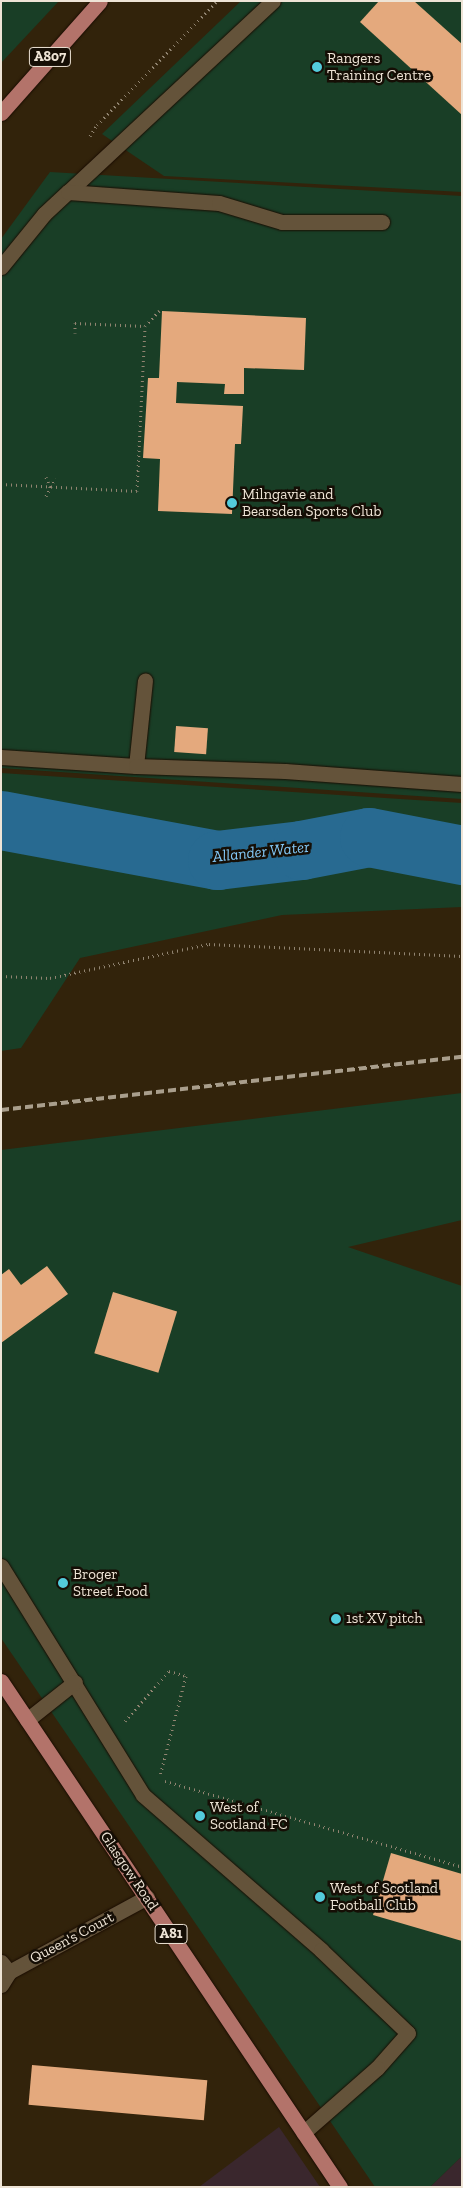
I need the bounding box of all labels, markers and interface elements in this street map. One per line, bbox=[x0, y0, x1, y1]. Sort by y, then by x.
road number: A807 bbox=[29, 46, 71, 68]
place label: Rangers Training Centre bbox=[327, 49, 431, 84]
marker: Rangers Training Centre bbox=[311, 61, 323, 73]
place label: Milngavie and Bearsden Sports Club bbox=[242, 485, 381, 520]
marker: Milngavie and Bearsden Sports Club bbox=[226, 497, 238, 509]
water label: Allander Water bbox=[211, 837, 311, 867]
place label: Broger Street Food bbox=[73, 1565, 148, 1600]
marker: Broger Street Food bbox=[57, 1577, 69, 1589]
place label: 1st XV pitch bbox=[346, 1610, 423, 1628]
marker: 1st XV pitch bbox=[330, 1613, 342, 1625]
place label: West of Scotland FC bbox=[210, 1798, 288, 1833]
marker: West of Scotland FC bbox=[194, 1810, 206, 1822]
street label: Glasgow Road bbox=[96, 1828, 162, 1914]
place label: West of Scotland Football Club bbox=[330, 1879, 438, 1914]
marker: West of Scotland Football Club bbox=[314, 1891, 326, 1903]
street label: Queen's Court bbox=[27, 1908, 117, 1968]
road number: A81 bbox=[154, 1922, 188, 1946]

